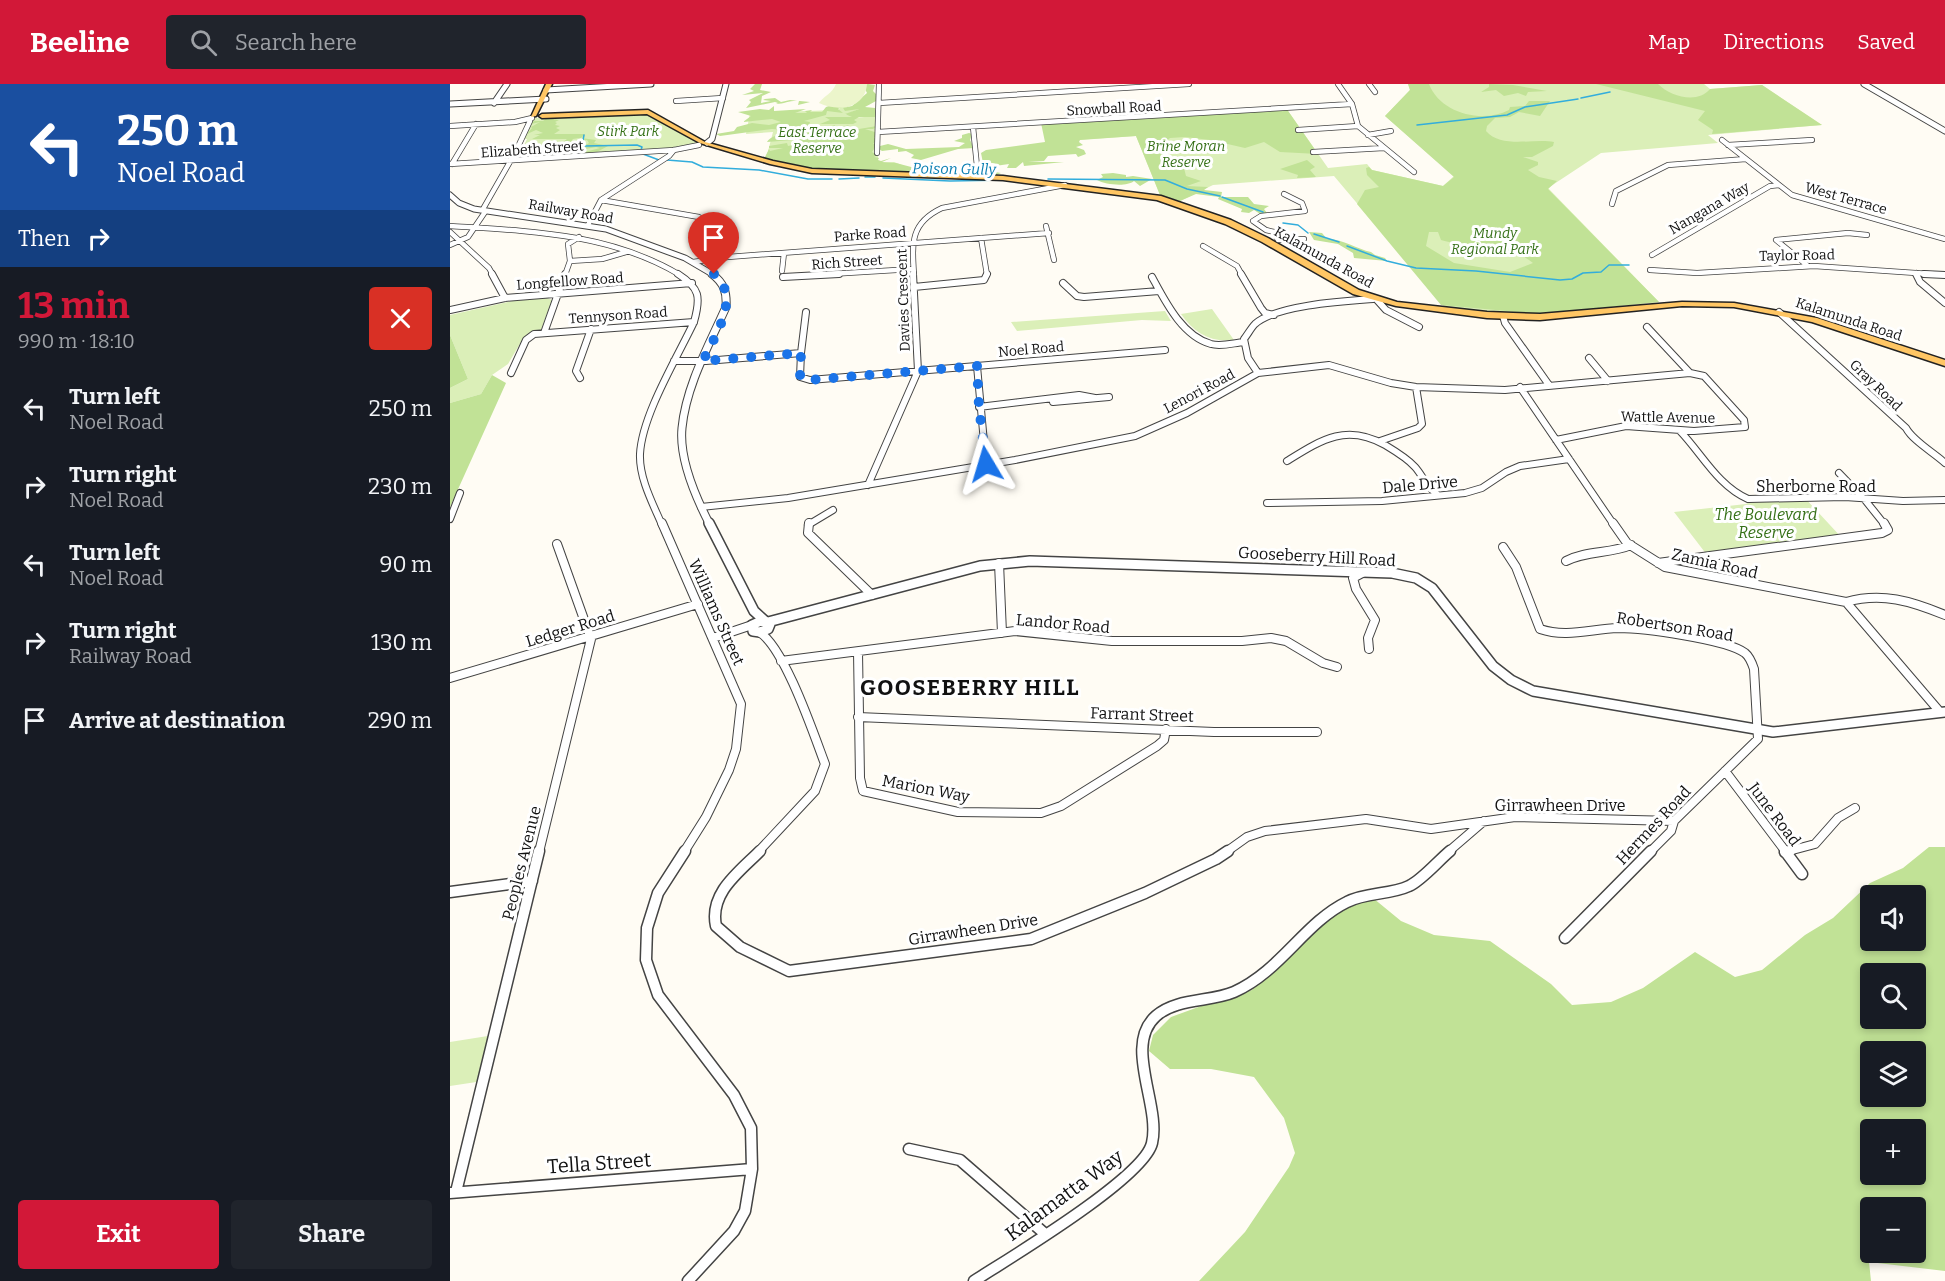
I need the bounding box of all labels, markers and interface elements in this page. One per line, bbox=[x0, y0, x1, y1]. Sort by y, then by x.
search box bbox=[166, 15, 586, 69]
text: Beeline bbox=[30, 26, 130, 59]
icon: search bbox=[187, 26, 220, 59]
text: Search here bbox=[235, 29, 357, 56]
text: Map bbox=[1648, 29, 1690, 55]
text: Directions bbox=[1723, 29, 1824, 55]
text: Saved bbox=[1857, 29, 1915, 55]
street label: Snowball Road bbox=[1066, 98, 1162, 119]
text: 250 m bbox=[117, 106, 238, 156]
icon: left bbox=[18, 108, 96, 186]
park label: Stirk Park bbox=[597, 123, 659, 140]
park label: East Terrace Reserve bbox=[778, 124, 856, 157]
street label: Elizabeth Street bbox=[480, 137, 584, 162]
park label: Brine Moran Reserve bbox=[1147, 138, 1225, 171]
text: Noel Road bbox=[117, 157, 245, 189]
water label: Poison Gully bbox=[912, 159, 997, 179]
street label: Nangana Way bbox=[1666, 178, 1753, 238]
street label: West Terrace bbox=[1803, 179, 1889, 218]
street label: Railway Road bbox=[527, 196, 615, 227]
pin bbox=[688, 212, 739, 274]
icon: arrive bbox=[697, 221, 730, 254]
icon: right bbox=[82, 222, 115, 255]
street label: Parke Road bbox=[833, 223, 907, 246]
street label: Kalamunda Road bbox=[1271, 223, 1376, 292]
text: Then bbox=[18, 225, 70, 252]
park label: Mundy Regional Park bbox=[1451, 225, 1539, 258]
street label: Taylor Road bbox=[1759, 246, 1835, 265]
street label: Davies Crescent bbox=[893, 248, 914, 352]
street label: Rich Street bbox=[811, 252, 883, 273]
street label: Longfellow Road bbox=[516, 269, 624, 294]
text: 13 min bbox=[18, 284, 130, 328]
button: close bbox=[369, 287, 432, 350]
street label: Kalamunda Road bbox=[1793, 294, 1904, 345]
street label: Tennyson Road bbox=[568, 304, 668, 327]
text: 990 m · 18:10 bbox=[18, 329, 135, 353]
street label: Noel Road bbox=[997, 338, 1065, 361]
street label: Gray Road bbox=[1846, 356, 1905, 415]
street label: Lenori Road bbox=[1161, 366, 1238, 417]
text: Turn left bbox=[69, 383, 161, 410]
icon: left bbox=[18, 392, 51, 425]
text: 250 m bbox=[369, 395, 432, 422]
street label: Wattle Avenue bbox=[1621, 408, 1715, 427]
text: Noel Road bbox=[69, 410, 164, 434]
position arrow bbox=[954, 432, 1018, 496]
text: Turn right bbox=[69, 461, 177, 488]
icon: right bbox=[18, 470, 51, 503]
street label: Dale Drive bbox=[1381, 472, 1459, 497]
text: 230 m bbox=[368, 473, 432, 500]
street label: Sherborne Road bbox=[1756, 477, 1877, 496]
text: Noel Road bbox=[69, 488, 164, 512]
park label: The Boulevard Reserve bbox=[1715, 505, 1817, 542]
text: Turn left bbox=[69, 539, 161, 566]
street label: Gooseberry Hill Road bbox=[1238, 543, 1397, 570]
street label: Zamia Road bbox=[1670, 544, 1760, 583]
icon: left bbox=[18, 548, 51, 581]
text: 90 m bbox=[380, 551, 432, 578]
street label: Williams Street bbox=[685, 556, 749, 668]
text: Noel Road bbox=[69, 566, 164, 590]
street label: Ledger Road bbox=[523, 606, 618, 651]
street label: Robertson Road bbox=[1615, 608, 1735, 645]
street label: Landor Road bbox=[1015, 610, 1111, 637]
text: Turn right bbox=[69, 617, 177, 644]
icon: right bbox=[18, 626, 51, 659]
text: 130 m bbox=[371, 629, 432, 656]
text: Railway Road bbox=[69, 644, 192, 668]
district label: GOOSEBERRY HILL bbox=[860, 674, 1080, 701]
street label: Farrant Street bbox=[1090, 703, 1194, 726]
icon: arrive bbox=[18, 704, 51, 737]
text: Arrive at destination bbox=[69, 707, 285, 734]
text: 290 m bbox=[368, 707, 432, 734]
street label: Marion Way bbox=[881, 771, 972, 806]
street label: June Road bbox=[1744, 778, 1805, 850]
street label: Hermes Road bbox=[1612, 782, 1695, 869]
street label: Girrawheen Drive bbox=[1494, 796, 1626, 815]
street label: Peoples Avenue bbox=[498, 804, 545, 922]
map controls bbox=[1860, 885, 1926, 1263]
button: sound bbox=[1860, 885, 1926, 951]
street label: Girrawheen Drive bbox=[907, 910, 1039, 949]
button: search bbox=[1860, 963, 1926, 1029]
button: layers bbox=[1860, 1041, 1926, 1107]
button: + bbox=[1860, 1119, 1926, 1185]
street label: Kalamatta Way bbox=[1000, 1144, 1128, 1246]
street label: Tella Street bbox=[546, 1147, 652, 1179]
button: − bbox=[1860, 1197, 1926, 1263]
button: Exit bbox=[18, 1200, 219, 1269]
button: Share bbox=[231, 1200, 432, 1269]

